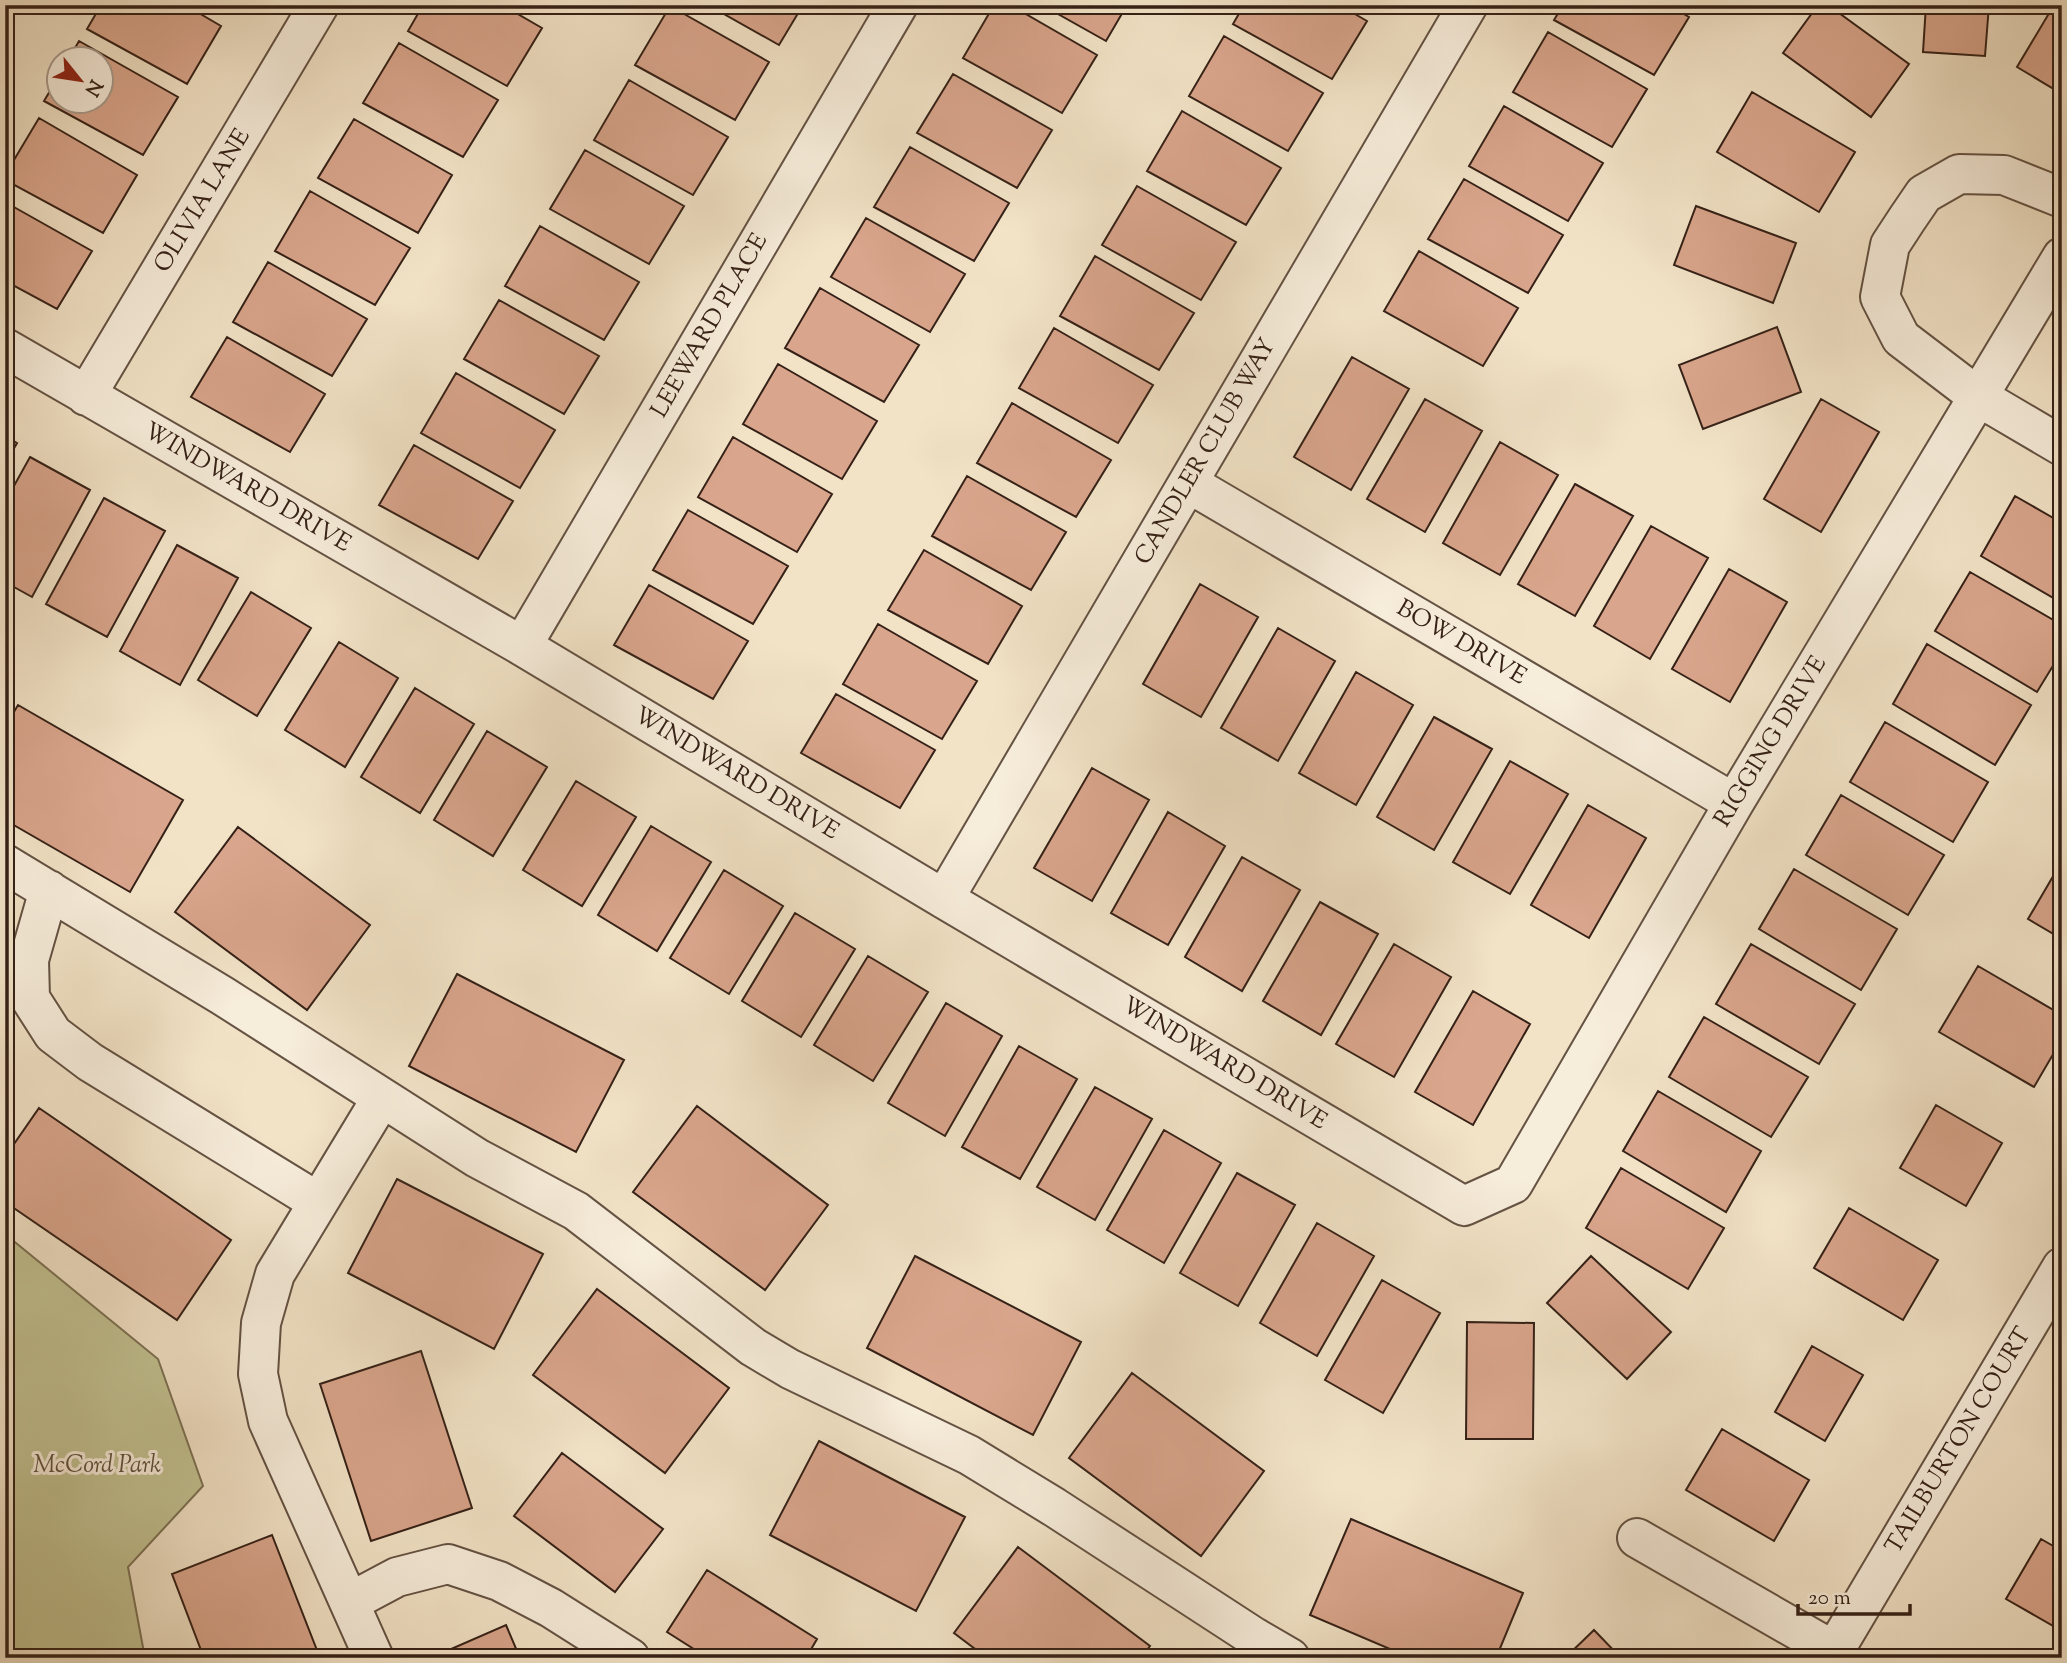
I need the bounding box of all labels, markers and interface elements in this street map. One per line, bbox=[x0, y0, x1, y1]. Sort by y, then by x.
north arrow bbox=[46, 46, 116, 116]
text: N bbox=[77, 74, 108, 101]
street label: OLIVIA LANE bbox=[147, 122, 260, 279]
street label: LEEWARD PLACE bbox=[643, 227, 777, 424]
street label: CANDLER CLUB WAY bbox=[1127, 332, 1285, 572]
street label: WINDWARD DRIVE bbox=[137, 415, 357, 562]
street label: BOW DRIVE bbox=[1390, 592, 1533, 694]
street label: RIGGING DRIVE bbox=[1706, 650, 1836, 834]
street label: WINDWARD DRIVE bbox=[627, 699, 846, 849]
street label: WINDWARD DRIVE bbox=[1115, 989, 1334, 1139]
street label: TAILBURTON COURT bbox=[1878, 1321, 2040, 1561]
park label: McCord Park bbox=[33, 1449, 161, 1483]
scale bar bbox=[1798, 1572, 1910, 1616]
text: 20 m bbox=[1808, 1584, 1851, 1614]

